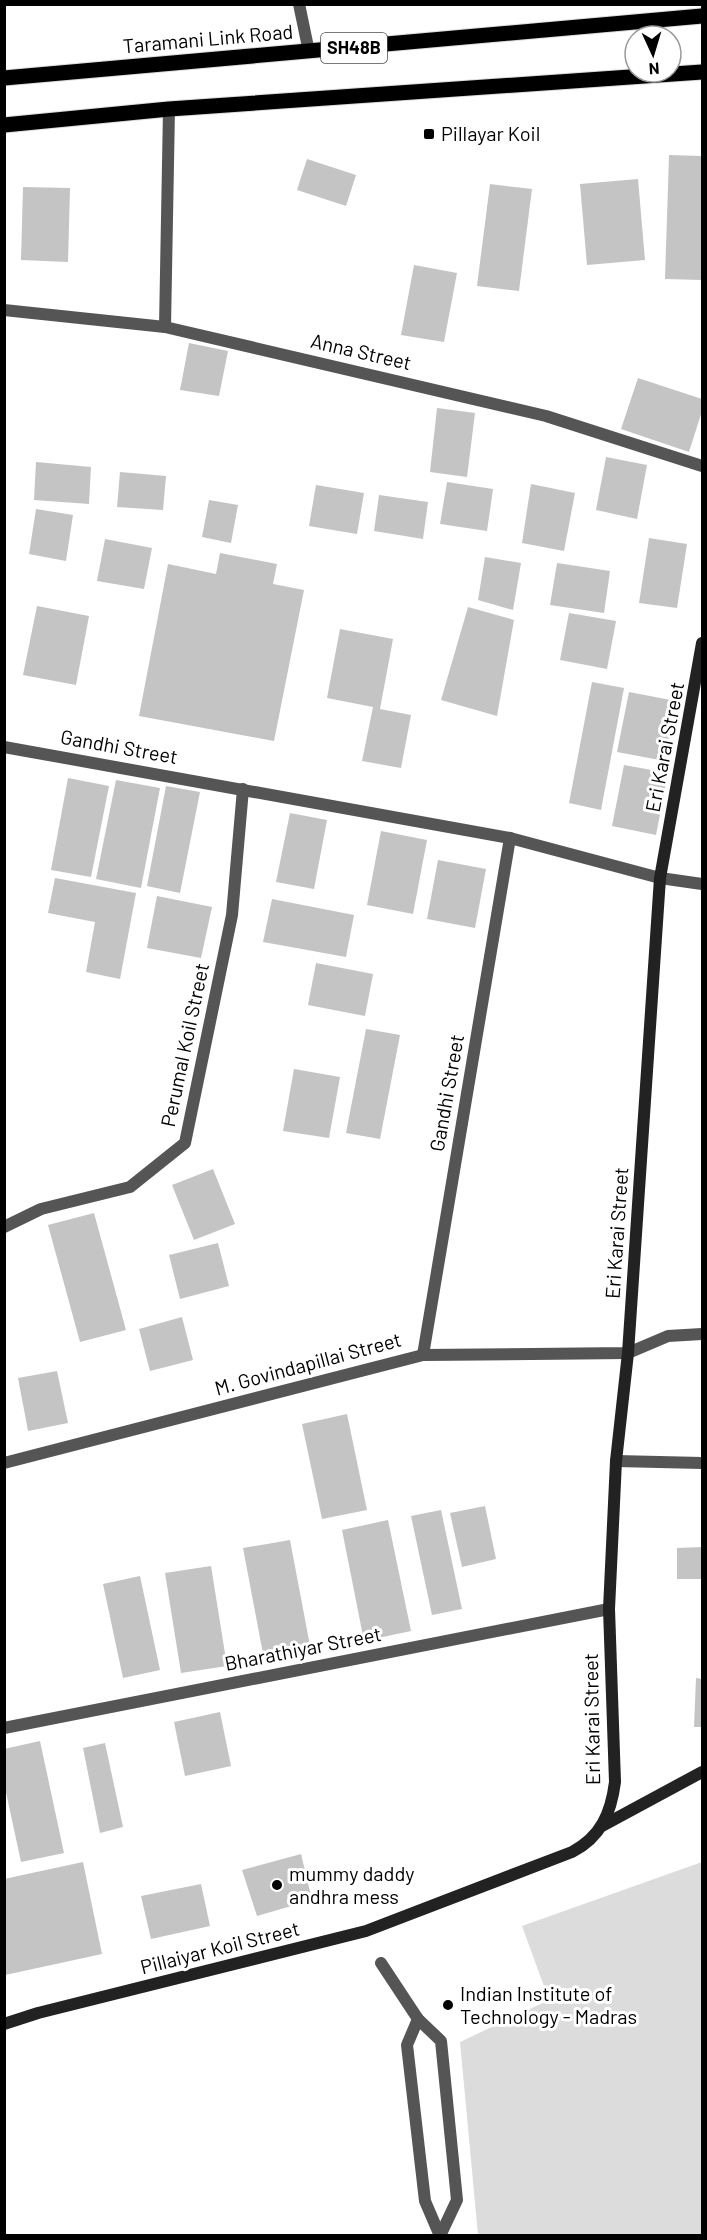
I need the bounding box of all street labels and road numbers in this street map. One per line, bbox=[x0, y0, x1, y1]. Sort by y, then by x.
street label: Taramani Link Road bbox=[122, 19, 294, 57]
road number: SH48B bbox=[321, 33, 387, 63]
street label: Anna Street bbox=[309, 328, 414, 374]
street label: Eri Karai Street bbox=[640, 680, 688, 814]
street label: Gandhi Street bbox=[59, 724, 180, 768]
street label: Perumal Koil Street bbox=[155, 961, 213, 1129]
street label: Gandhi Street bbox=[424, 1032, 468, 1153]
street label: Eri Karai Street bbox=[599, 1166, 633, 1300]
street label: M. Govindapillai Street bbox=[212, 1327, 404, 1400]
street label: Bharathiyar Street bbox=[222, 1621, 383, 1675]
street label: Eri Karai Street bbox=[578, 1653, 604, 1785]
street label: Pillaiyar Koil Street bbox=[138, 1916, 302, 1978]

